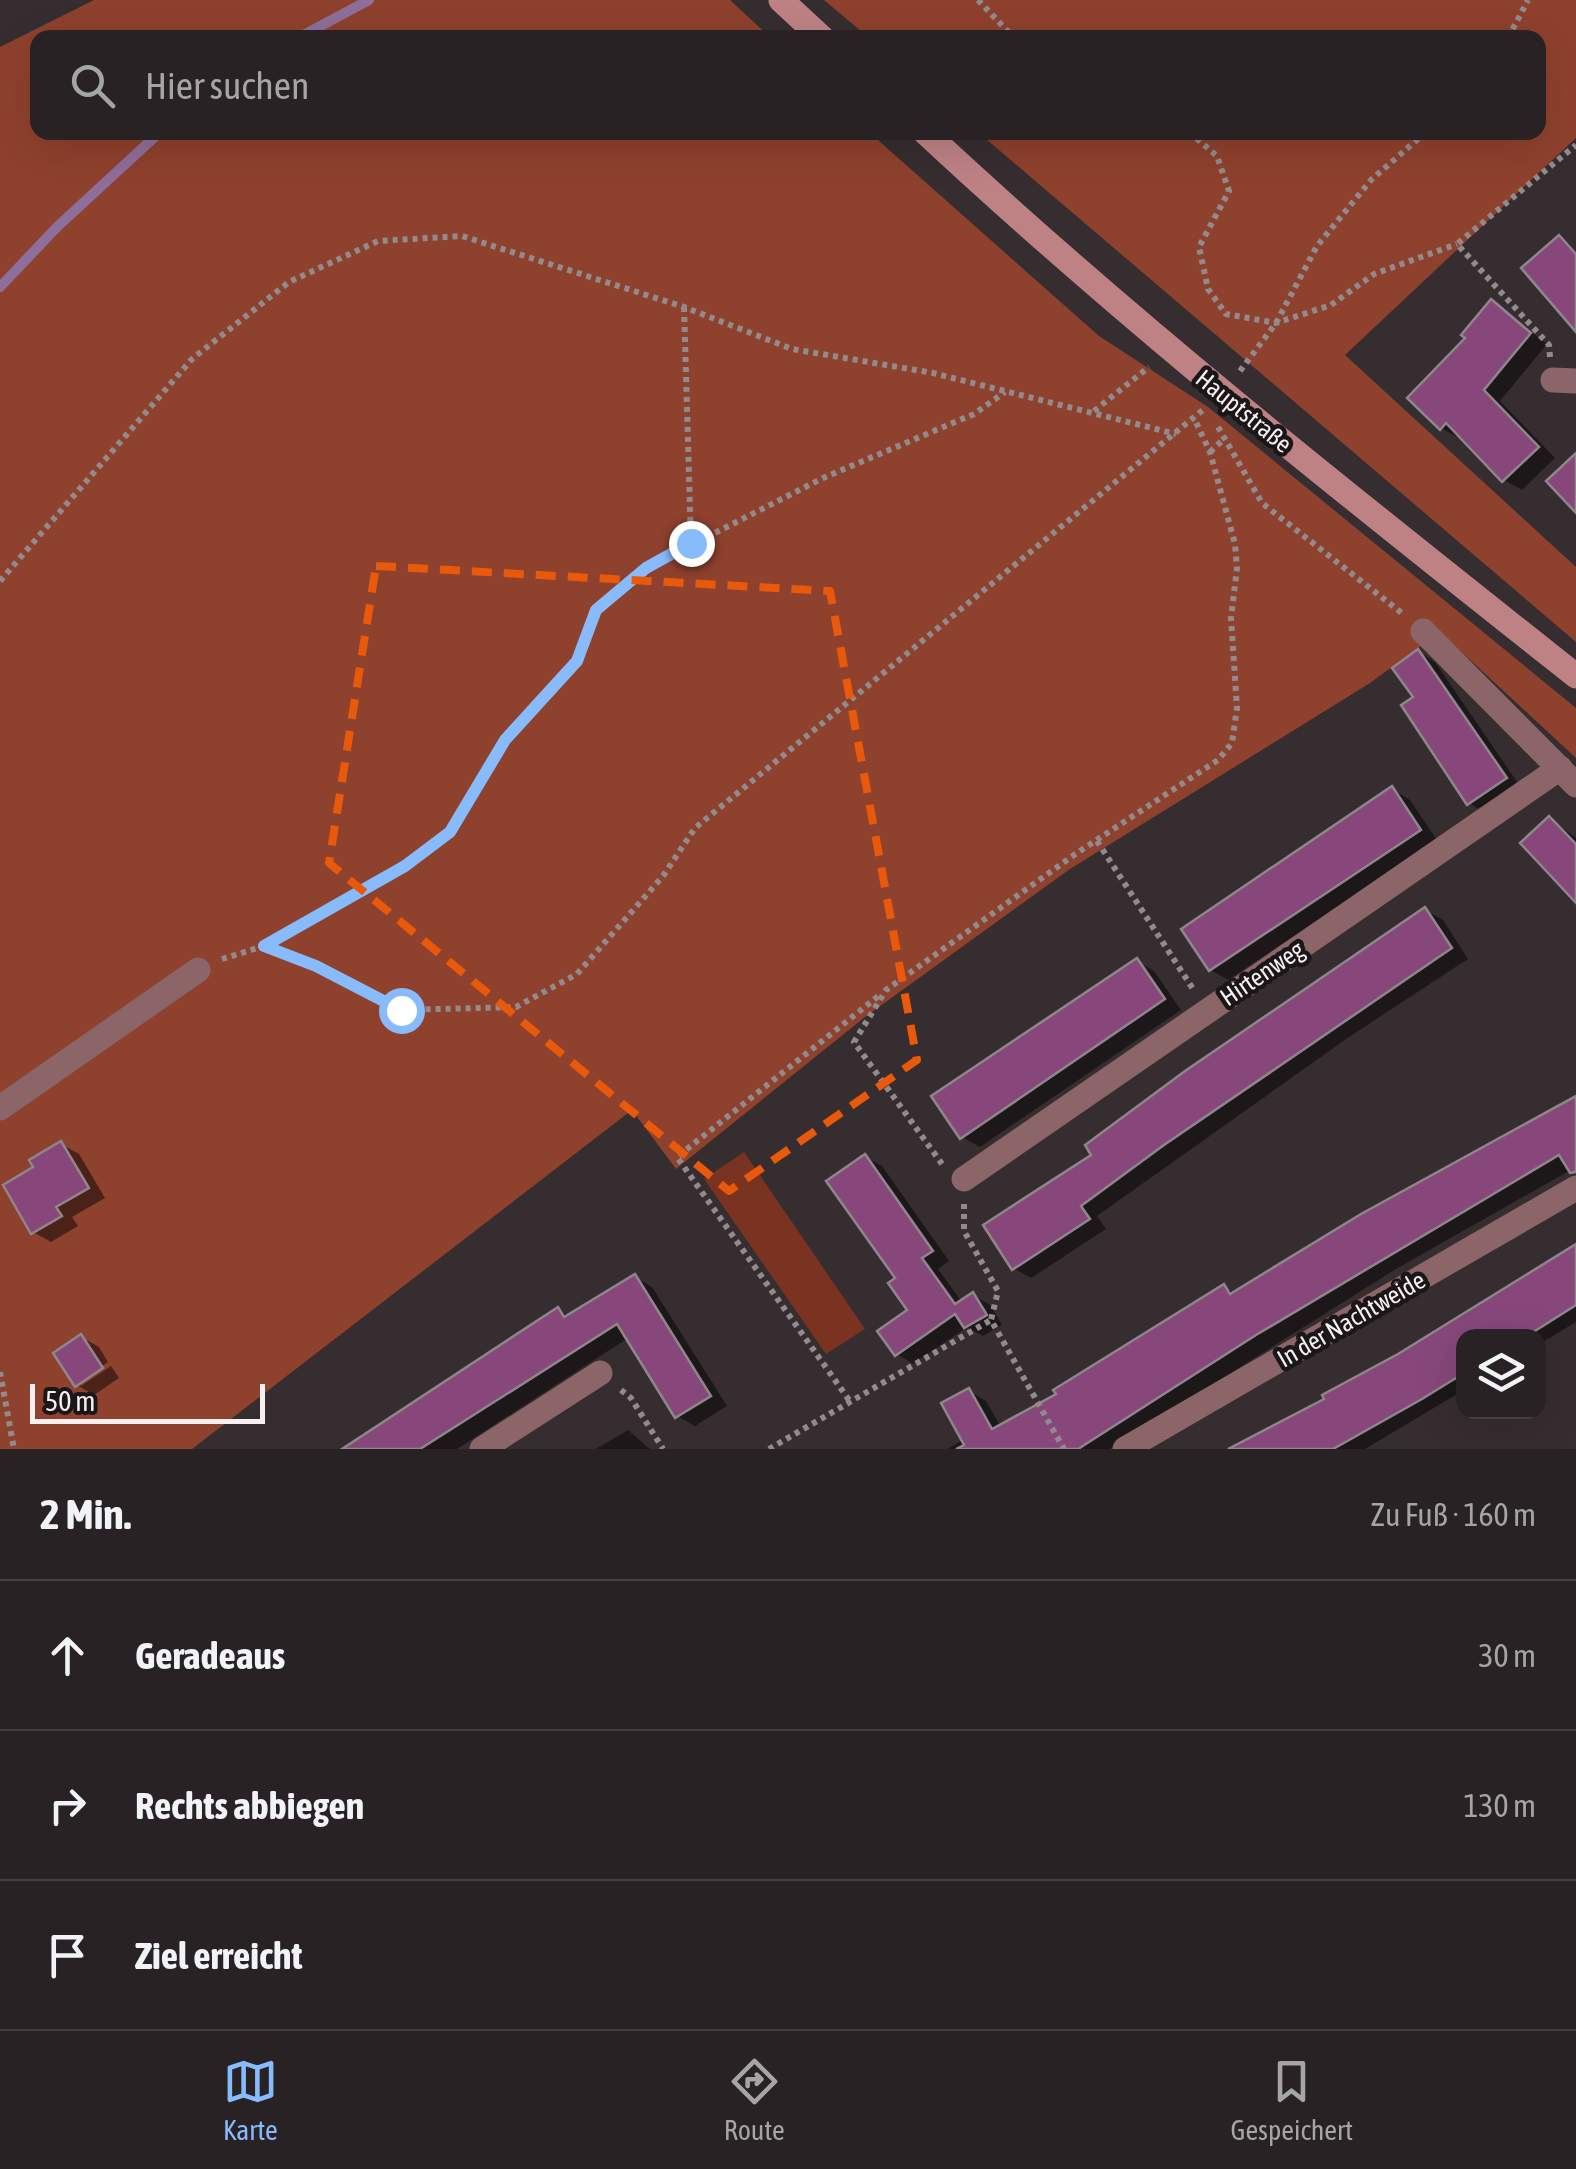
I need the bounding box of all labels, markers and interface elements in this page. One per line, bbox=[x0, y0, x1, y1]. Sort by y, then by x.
search box bbox=[30, 30, 1546, 140]
icon: search bbox=[65, 58, 120, 113]
text: Hier suchen bbox=[145, 64, 309, 107]
street label: Hauptstraße bbox=[1191, 364, 1297, 458]
route end bbox=[669, 521, 715, 567]
street label: Hirtenweg bbox=[1215, 935, 1309, 1011]
route start bbox=[379, 988, 425, 1034]
street label: In der Nachtweide bbox=[1272, 1265, 1430, 1373]
map controls bbox=[1456, 1329, 1546, 1419]
button: layers bbox=[1456, 1329, 1546, 1419]
scale bar bbox=[30, 1379, 265, 1424]
text: 50 m bbox=[45, 1385, 95, 1417]
text: 2 Min. bbox=[40, 1490, 131, 1538]
text: Zu Fuß · 160 m bbox=[1371, 1496, 1536, 1533]
icon: ahead bbox=[40, 1628, 95, 1683]
text: Geradeaus bbox=[135, 1634, 285, 1677]
text: 30 m bbox=[1478, 1637, 1536, 1674]
icon: right bbox=[40, 1778, 95, 1833]
text: Rechts abbiegen bbox=[135, 1784, 364, 1827]
text: 130 m bbox=[1463, 1787, 1536, 1824]
icon: arrive bbox=[40, 1928, 95, 1983]
text: Ziel erreicht bbox=[135, 1934, 302, 1977]
tab: Karte bbox=[223, 2054, 278, 2146]
tab: Route bbox=[724, 2054, 785, 2146]
tab: Gespeichert bbox=[1231, 2054, 1353, 2146]

